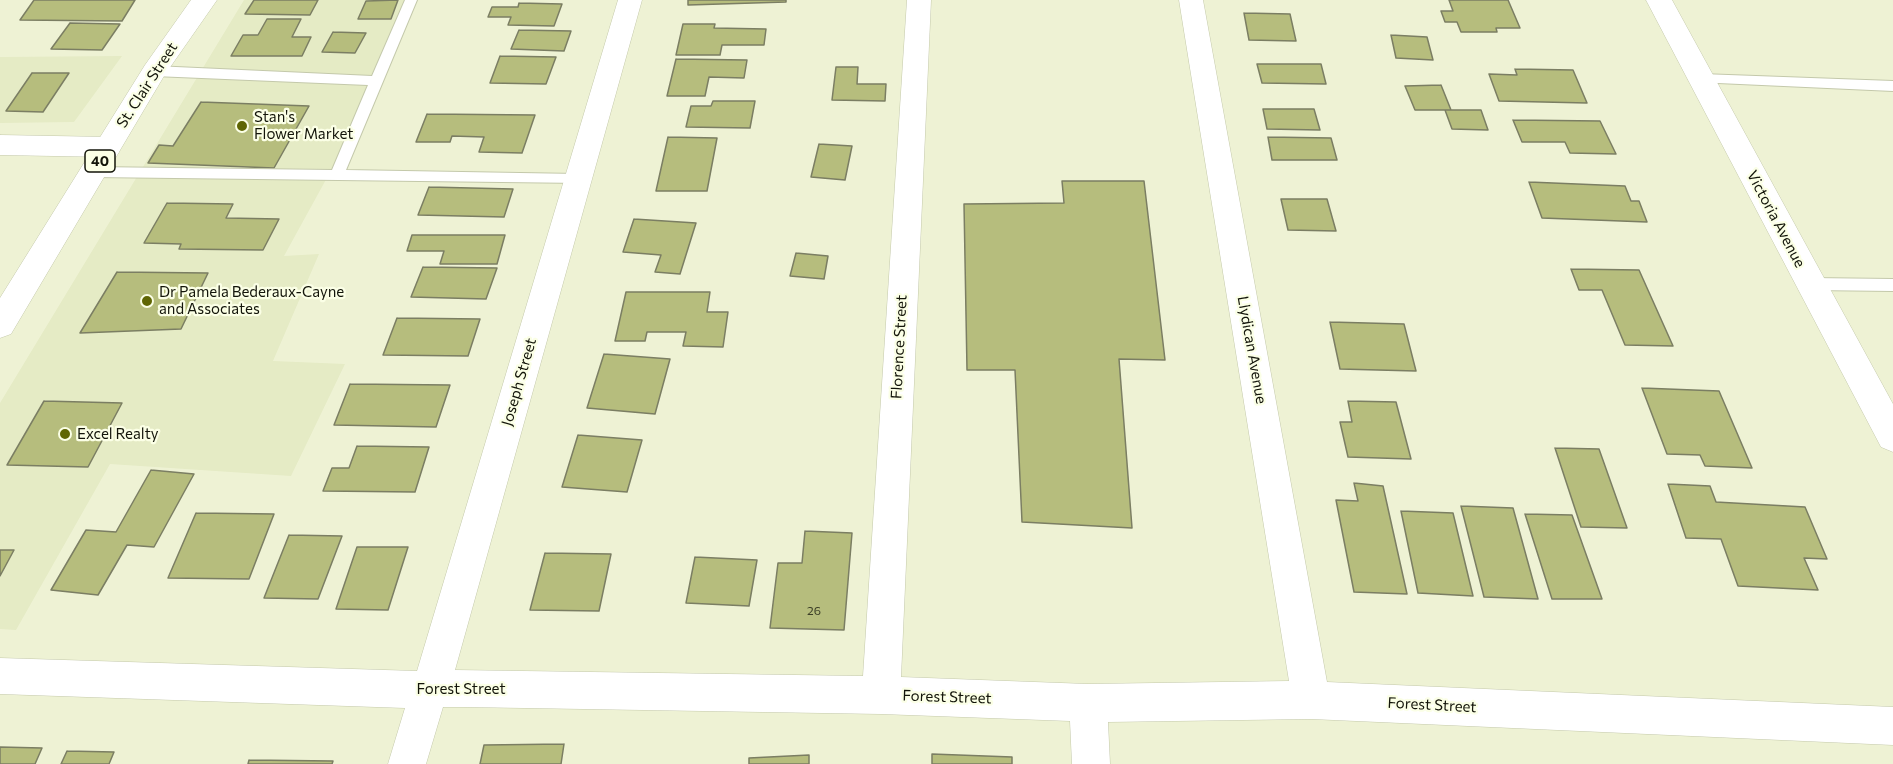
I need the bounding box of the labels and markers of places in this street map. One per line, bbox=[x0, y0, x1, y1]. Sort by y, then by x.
place label: Stan's Flower Market bbox=[254, 108, 353, 143]
marker: Stan's Flower Market bbox=[235, 119, 249, 133]
place label: Dr Pamela Bederaux-Cayne and Associates bbox=[159, 283, 344, 318]
marker: Dr Pamela Bederaux-Cayne and Associates bbox=[140, 294, 154, 308]
place label: Excel Realty bbox=[77, 425, 159, 443]
marker: Excel Realty bbox=[58, 427, 72, 441]

